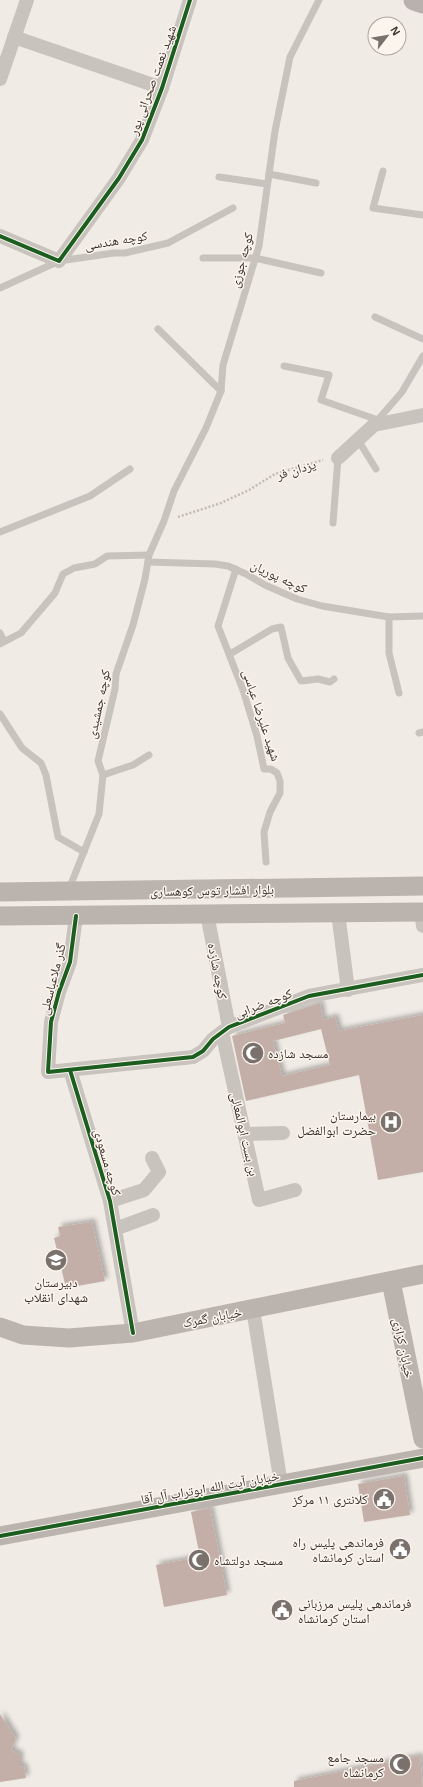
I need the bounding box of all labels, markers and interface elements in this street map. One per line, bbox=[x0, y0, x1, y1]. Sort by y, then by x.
north arrow bbox=[367, 16, 407, 56]
street label: شهید نعمت صحرائی پور bbox=[125, 23, 180, 138]
text: N bbox=[388, 24, 403, 37]
street label: کوچه هندسی bbox=[84, 228, 149, 254]
street label: کوچه جوزی bbox=[227, 230, 257, 290]
street label: یزدان فر bbox=[274, 456, 318, 484]
street label: کوچه پوریان bbox=[248, 557, 310, 597]
street label: شهید علیرضا عباسی bbox=[239, 667, 283, 763]
street label: کوچه جمشیدی bbox=[84, 668, 114, 740]
street label: بلوار افشار توس کوهساری bbox=[150, 882, 274, 900]
street label: گذر ملاعباسعلی bbox=[36, 941, 70, 1017]
street label: کوچه شازده bbox=[204, 942, 230, 1001]
street label: کوچه ضرابی bbox=[232, 985, 295, 1022]
mosque icon: مسجد شازده bbox=[240, 1040, 266, 1066]
place label: مسجد شازده bbox=[268, 1046, 329, 1062]
street label: بن بست ابوالمعالی bbox=[227, 1091, 261, 1178]
place label: بیمارستان حضرت ابوالفضل bbox=[297, 1108, 376, 1139]
hospital icon: بیمارستان حضرت ابوالفضل bbox=[378, 1109, 404, 1135]
street label: کوچه مسعودی bbox=[90, 1127, 124, 1198]
school or university icon: دبیرستان شهدای انقلاب bbox=[43, 1247, 69, 1273]
place label: دبیرستان شهدای انقلاب bbox=[24, 1275, 88, 1306]
street label: خیابان گمرک bbox=[181, 1304, 243, 1332]
street label: خیابان کزازی bbox=[389, 1317, 417, 1380]
street label: خیابان آیت الله ابوتراب آل آقا bbox=[140, 1468, 281, 1508]
public building icon: کلانتری ۱۱ مرکز bbox=[371, 1486, 397, 1512]
place label: کلانتری ۱۱ مرکز bbox=[291, 1492, 369, 1508]
place label: فرماندهی پلیس راه استان کرمانشاه bbox=[293, 1535, 384, 1566]
public building icon: فرماندهی پلیس راه استان کرمانشاه bbox=[387, 1536, 413, 1562]
mosque icon: مسجد دولتشاه bbox=[186, 1547, 212, 1573]
place label: مسجد دولتشاه bbox=[214, 1553, 283, 1569]
place label: فرماندهی پلیس مرزبانی استان کرمانشاه bbox=[298, 1596, 412, 1627]
public building icon: فرماندهی پلیس مرزبانی استان کرمانشاه bbox=[269, 1597, 295, 1623]
place label: مسجد جامع کرمانشاه bbox=[327, 1750, 385, 1781]
mosque icon: مسجد جامع کرمانشاه bbox=[387, 1751, 413, 1777]

